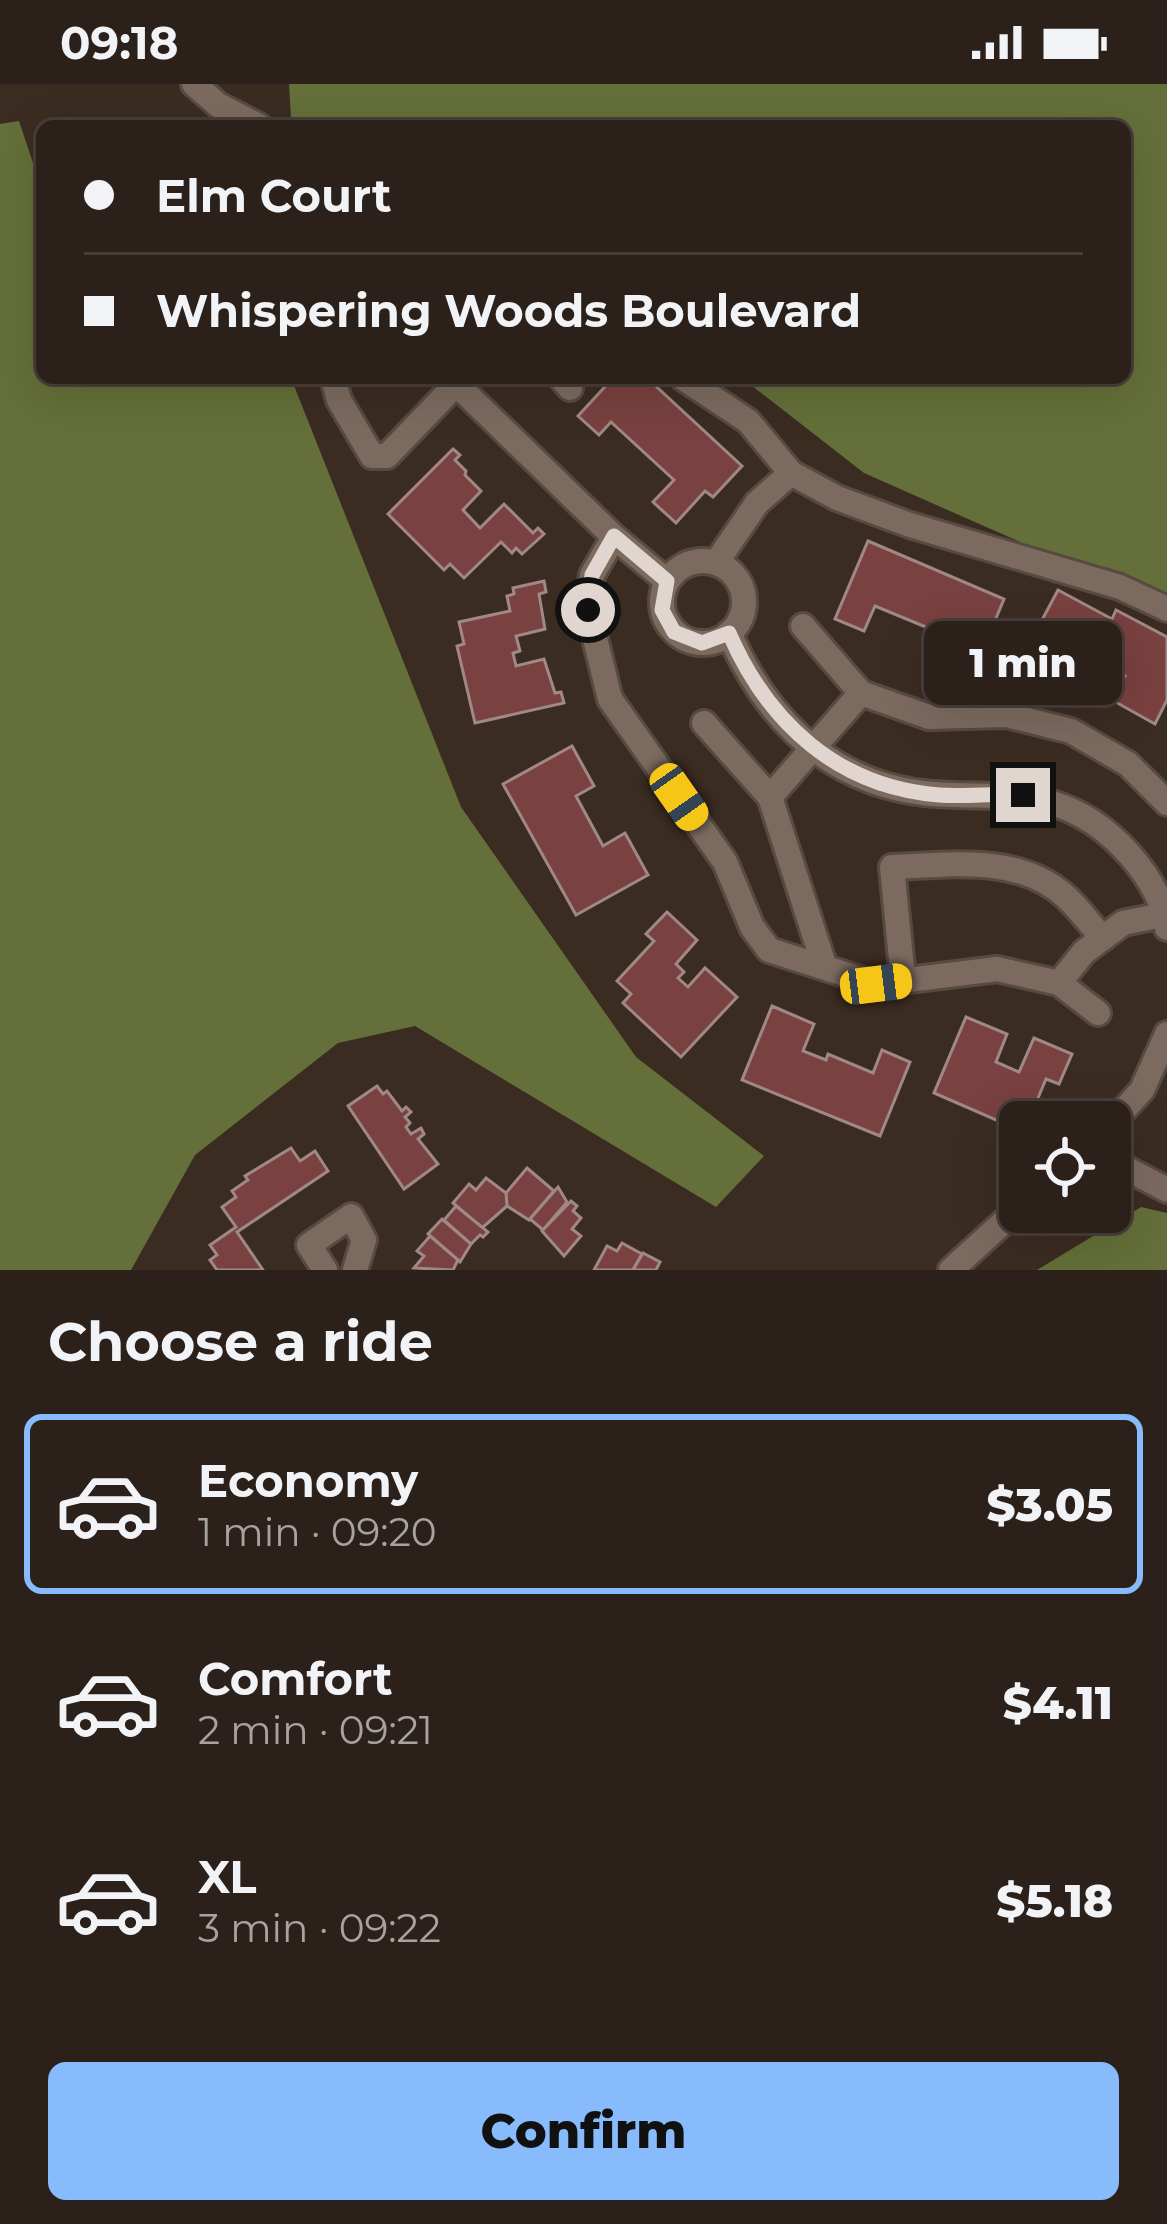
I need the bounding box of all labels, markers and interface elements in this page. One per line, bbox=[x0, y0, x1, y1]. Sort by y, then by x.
text: 09:18 bbox=[60, 15, 178, 70]
text: Elm Court bbox=[156, 168, 391, 223]
text: Whispering Woods Boulevard bbox=[156, 283, 861, 338]
route start bbox=[561, 583, 615, 637]
callout: 1 min bbox=[924, 621, 1122, 705]
text: 1 min bbox=[969, 639, 1077, 687]
car bbox=[644, 757, 714, 837]
route end bbox=[996, 768, 1050, 822]
car bbox=[838, 962, 914, 1006]
map controls bbox=[999, 1101, 1131, 1233]
button: locate bbox=[999, 1101, 1131, 1233]
text: Choose a ride bbox=[48, 1309, 433, 1375]
icon: car bbox=[54, 1450, 162, 1558]
text: Economy bbox=[198, 1453, 418, 1508]
text: $3.05 bbox=[987, 1477, 1113, 1532]
text: 1 min · 09:20 bbox=[198, 1508, 437, 1556]
icon: car bbox=[54, 1648, 162, 1756]
text: Comfort bbox=[198, 1651, 393, 1706]
text: $4.11 bbox=[1003, 1675, 1113, 1730]
text: 2 min · 09:21 bbox=[198, 1706, 433, 1754]
icon: car bbox=[54, 1846, 162, 1954]
text: XL bbox=[198, 1849, 256, 1904]
text: $5.18 bbox=[996, 1873, 1113, 1928]
text: 3 min · 09:22 bbox=[198, 1904, 441, 1952]
button: Confirm bbox=[48, 2062, 1119, 2200]

